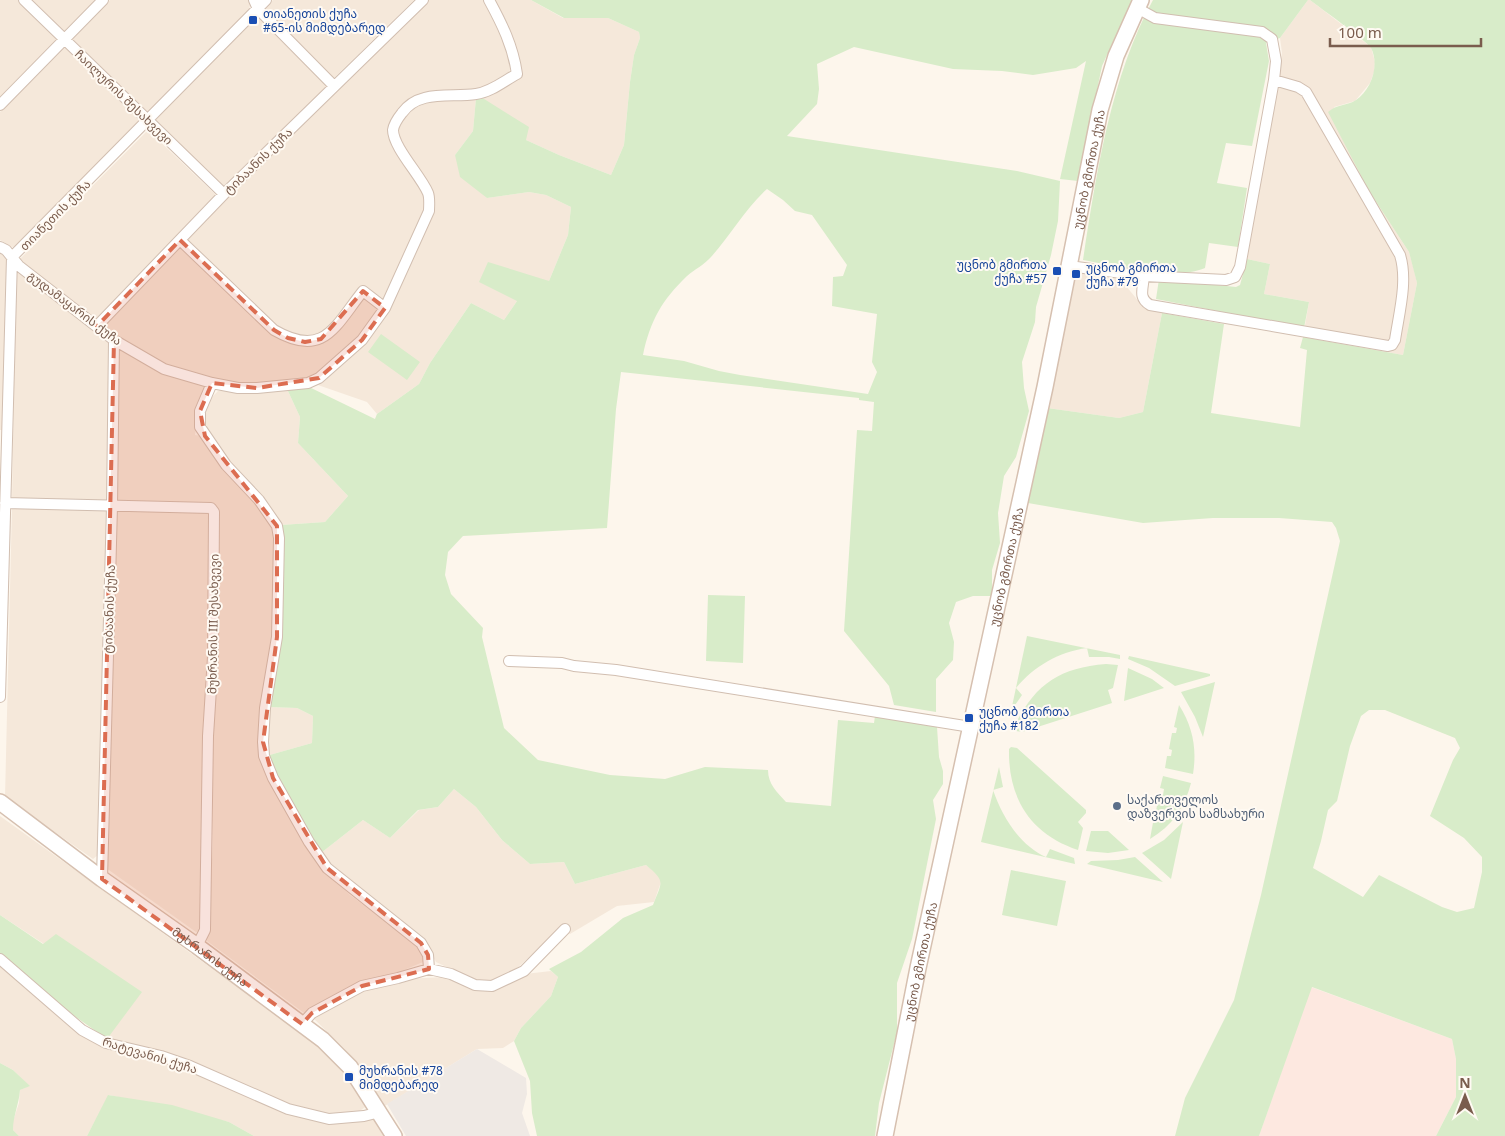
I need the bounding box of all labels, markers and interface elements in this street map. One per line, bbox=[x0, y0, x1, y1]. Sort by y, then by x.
place label: თიანეთის ქუჩა #65-ის მიმდებარედ bbox=[263, 5, 386, 36]
marker: თიანეთის ქუჩა #65-ის მიმდებარედ bbox=[247, 14, 259, 26]
scale bar bbox=[1330, 15, 1481, 47]
text: 100 m bbox=[1338, 22, 1382, 42]
street label: ჩაილურის შესახვევი bbox=[71, 46, 177, 148]
street label: უცნობ გმირთა ქუჩა bbox=[1068, 108, 1108, 230]
street label: ტიბაანის ქუჩა bbox=[220, 124, 296, 198]
street label: თიანეთის ქუჩა bbox=[16, 176, 94, 254]
place label: უცნობ გმირთა ქუჩა #57 bbox=[957, 256, 1047, 287]
place label: უცნობ გმირთა ქუჩა #79 bbox=[1086, 259, 1176, 290]
marker: უცნობ გმირთა ქუჩა #57 bbox=[1051, 265, 1063, 277]
street label: გუდამაყარის ქუჩა bbox=[24, 267, 126, 349]
marker: უცნობ გმირთა ქუჩა #79 bbox=[1070, 268, 1082, 280]
street label: უცნობ გმირთა ქუჩა bbox=[984, 506, 1027, 628]
street label: მუხრანის III შესახვევი bbox=[203, 554, 223, 694]
street label: ტიბაანის ქუჩა bbox=[99, 564, 119, 654]
place label: უცნობ გმირთა ქუჩა #182 bbox=[979, 703, 1069, 734]
marker: უცნობ გმირთა ქუჩა #182 bbox=[963, 712, 975, 724]
place label: საქართველოს დაზვერვის სამსახური bbox=[1127, 791, 1265, 822]
marker: საქართველოს დაზვერვის სამსახური bbox=[1111, 800, 1123, 812]
street label: უცნობ გმირთა ქუჩა bbox=[899, 900, 941, 1023]
street label: მუხრანის ქუჩა bbox=[169, 923, 252, 990]
street label: რატევანის ქუჩა bbox=[100, 1032, 200, 1078]
place label: მუხრანის #78 მიმდებარედ bbox=[359, 1062, 443, 1093]
marker: მუხრანის #78 მიმდებარედ bbox=[343, 1071, 355, 1083]
north arrow bbox=[1440, 1071, 1490, 1121]
text: N bbox=[1459, 1073, 1471, 1092]

